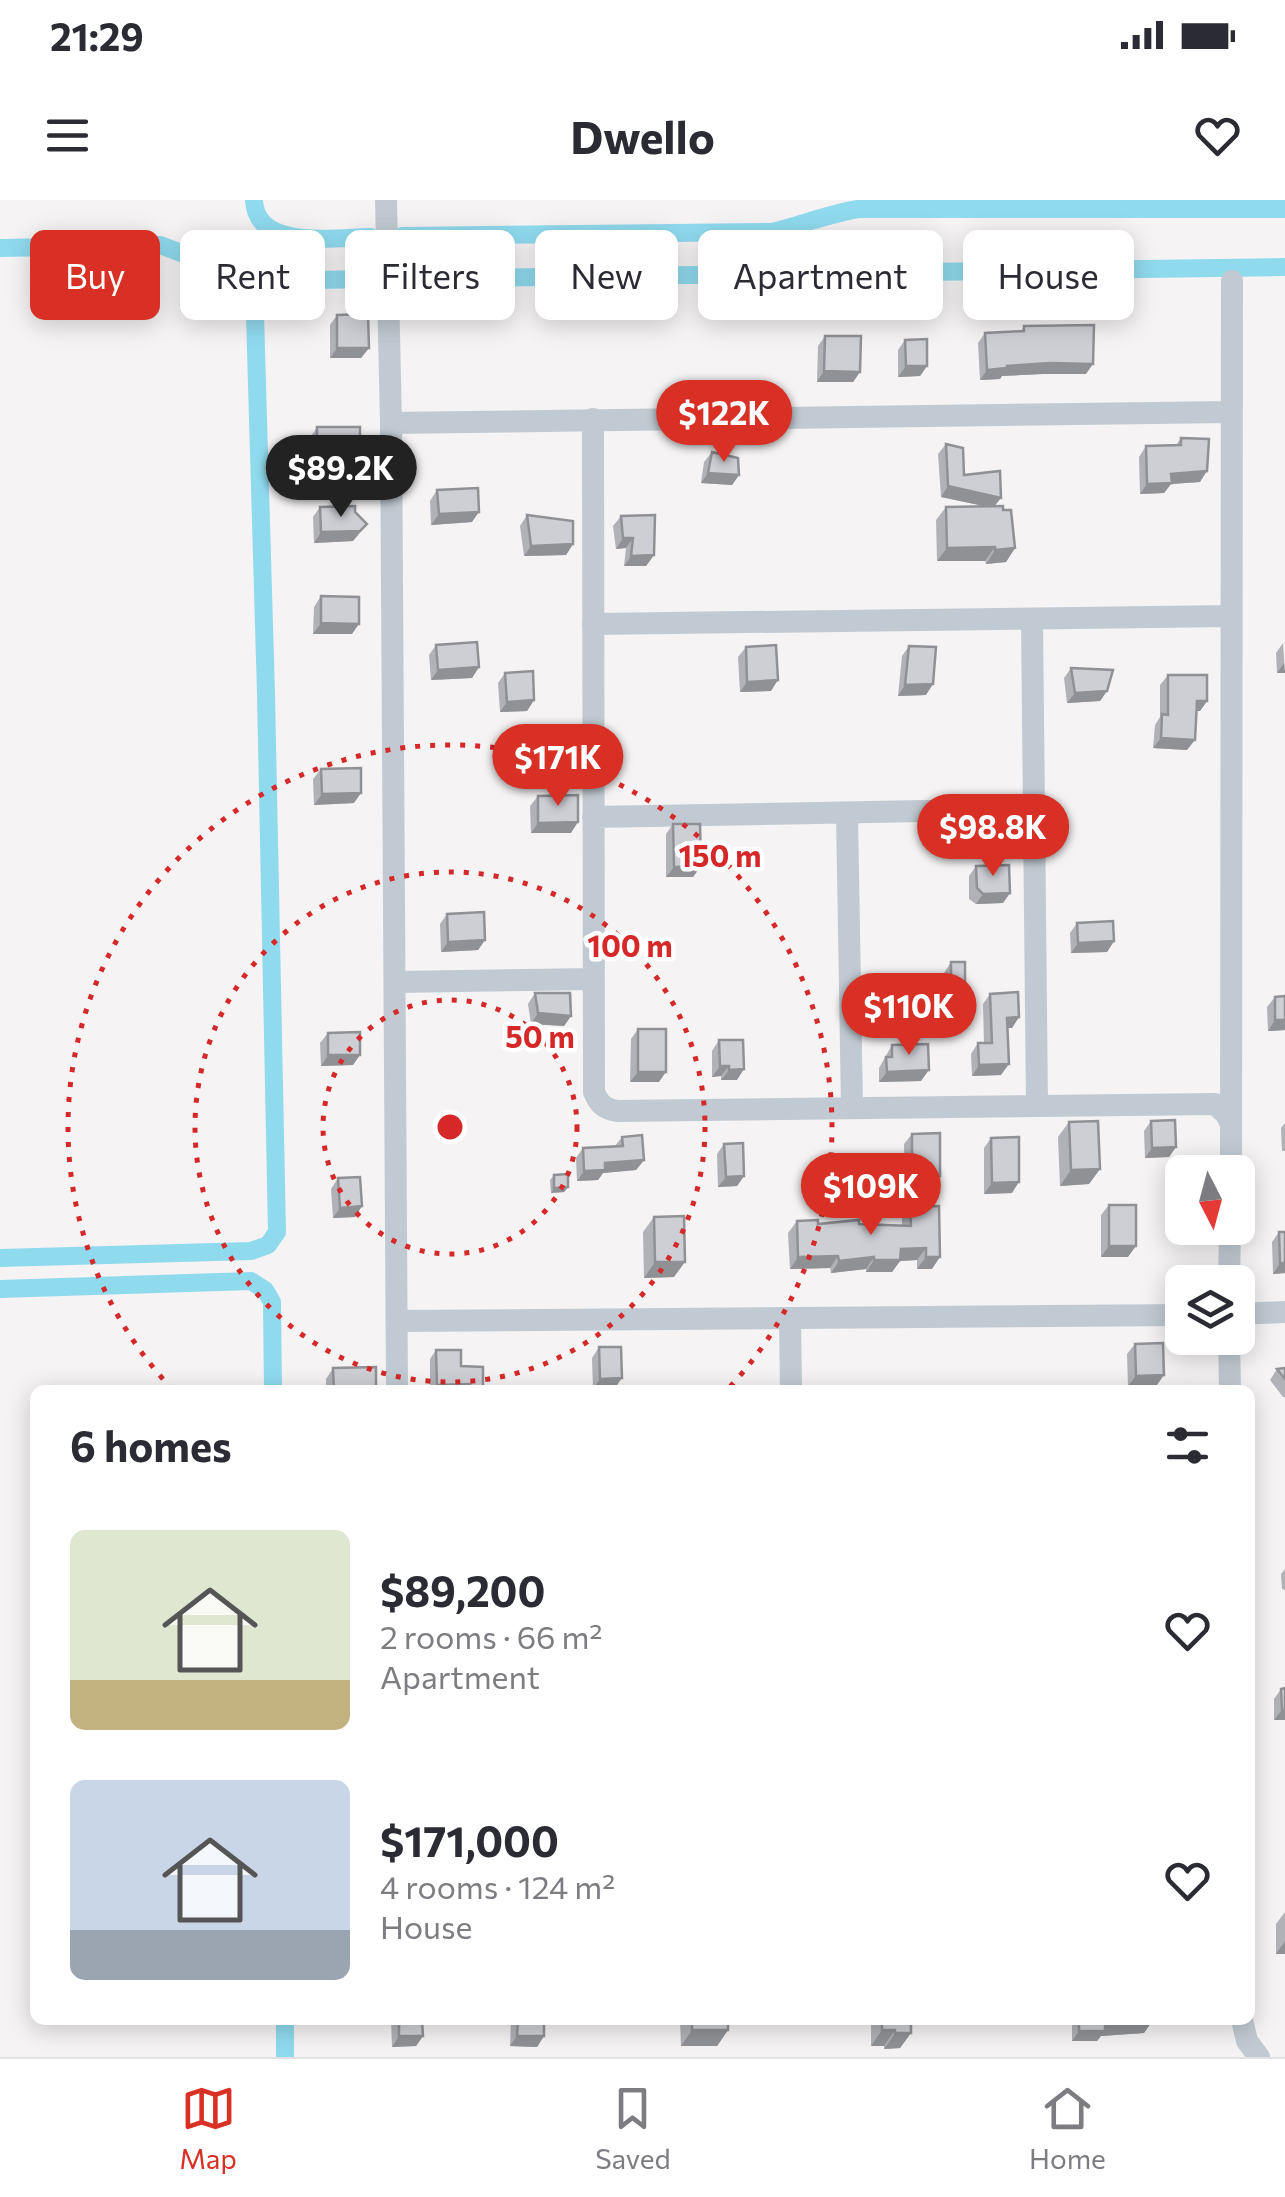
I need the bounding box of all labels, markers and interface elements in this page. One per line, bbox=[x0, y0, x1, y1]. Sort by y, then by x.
text: 21:29 bbox=[50, 12, 144, 59]
icon: menu bbox=[40, 108, 95, 163]
text: Dwello bbox=[570, 108, 715, 163]
icon: heart bbox=[1190, 108, 1245, 163]
chip: Buy bbox=[30, 230, 160, 320]
chip: Rent bbox=[180, 230, 325, 320]
chip: Filters bbox=[345, 230, 515, 320]
chip: New bbox=[535, 230, 678, 320]
chip: Apartment bbox=[698, 230, 943, 320]
chip: House bbox=[963, 230, 1134, 320]
pin: $122K bbox=[654, 380, 794, 465]
text: $122K bbox=[678, 392, 770, 432]
pin: $89.2K bbox=[260, 435, 422, 520]
text: $89.2K bbox=[288, 447, 394, 487]
pin: $171K bbox=[488, 724, 628, 809]
text: $171K bbox=[514, 736, 602, 776]
pin: $98.8K bbox=[912, 794, 1074, 879]
text: $98.8K bbox=[939, 806, 1047, 846]
text: 150 m bbox=[679, 836, 761, 873]
text: 100 m bbox=[587, 926, 673, 963]
pin: $110K bbox=[839, 973, 979, 1058]
text: $110K bbox=[864, 985, 954, 1025]
text: 50 m bbox=[505, 1017, 575, 1054]
centre of rings bbox=[432, 1109, 468, 1145]
pin: $109K bbox=[801, 1153, 941, 1238]
north arrow bbox=[1165, 1155, 1255, 1245]
map controls bbox=[1165, 1155, 1255, 1355]
text: $109K bbox=[823, 1165, 919, 1205]
button: layers bbox=[1165, 1265, 1255, 1355]
icon: filters bbox=[1160, 1418, 1215, 1473]
text: 6 homes bbox=[70, 1419, 232, 1471]
text: $89,200 bbox=[380, 1564, 545, 1616]
icon: home bbox=[150, 1570, 270, 1690]
icon: heart bbox=[1160, 1603, 1215, 1658]
text: 2 rooms · 66 m² bbox=[380, 1616, 602, 1656]
text: Apartment bbox=[380, 1656, 540, 1696]
text: $171,000 bbox=[380, 1814, 559, 1866]
icon: home bbox=[150, 1820, 270, 1940]
icon: heart bbox=[1160, 1853, 1215, 1908]
text: 4 rooms · 124 m² bbox=[380, 1866, 615, 1906]
text: House bbox=[380, 1906, 472, 1946]
tab: Map bbox=[179, 2081, 237, 2175]
tab: Saved bbox=[595, 2081, 671, 2175]
tab: Home bbox=[1029, 2081, 1106, 2175]

